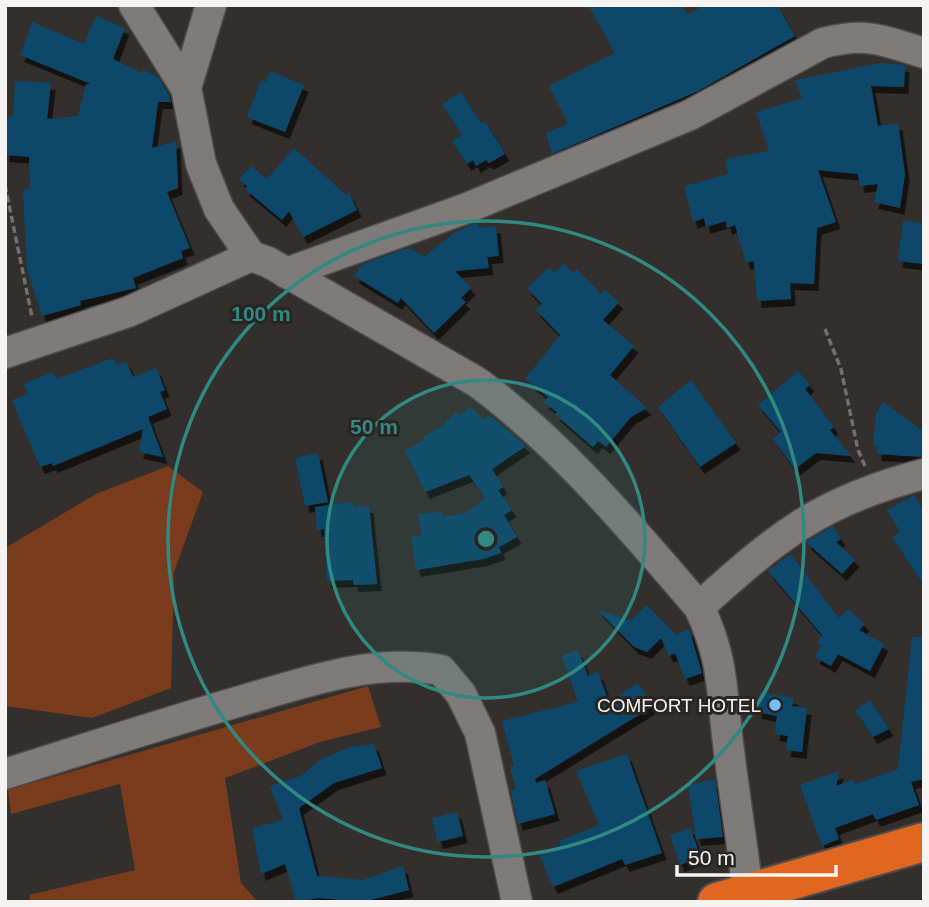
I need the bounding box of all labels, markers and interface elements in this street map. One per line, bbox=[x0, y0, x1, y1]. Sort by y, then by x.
text: 100 m bbox=[231, 302, 291, 325]
text: 50 m bbox=[350, 415, 398, 438]
centre of rings bbox=[474, 527, 498, 551]
place label: COMFORT HOTEL bbox=[597, 695, 761, 716]
marker: COMFORT HOTEL bbox=[767, 697, 783, 713]
scale bar bbox=[677, 834, 836, 878]
text: 50 m bbox=[688, 846, 735, 869]

